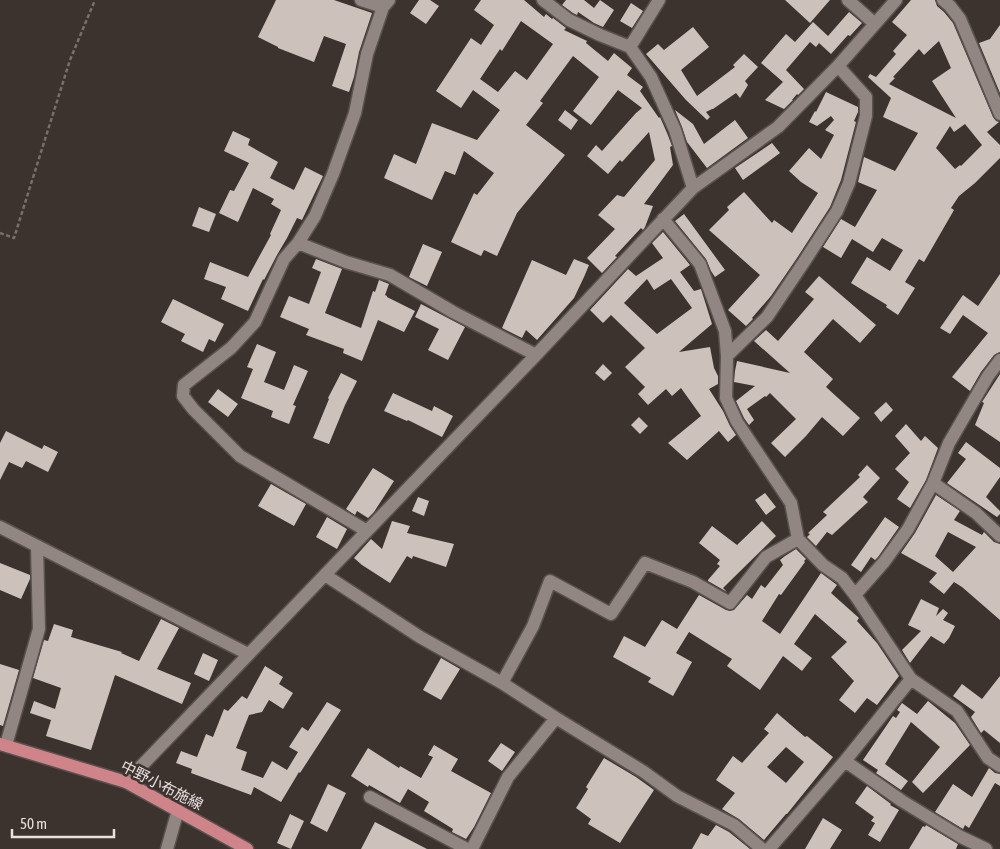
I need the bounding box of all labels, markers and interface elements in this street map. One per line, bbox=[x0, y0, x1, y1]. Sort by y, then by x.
street label: 中野小布施線 bbox=[118, 757, 206, 813]
scale bar bbox=[12, 806, 115, 838]
text: 50 m bbox=[20, 815, 47, 832]

